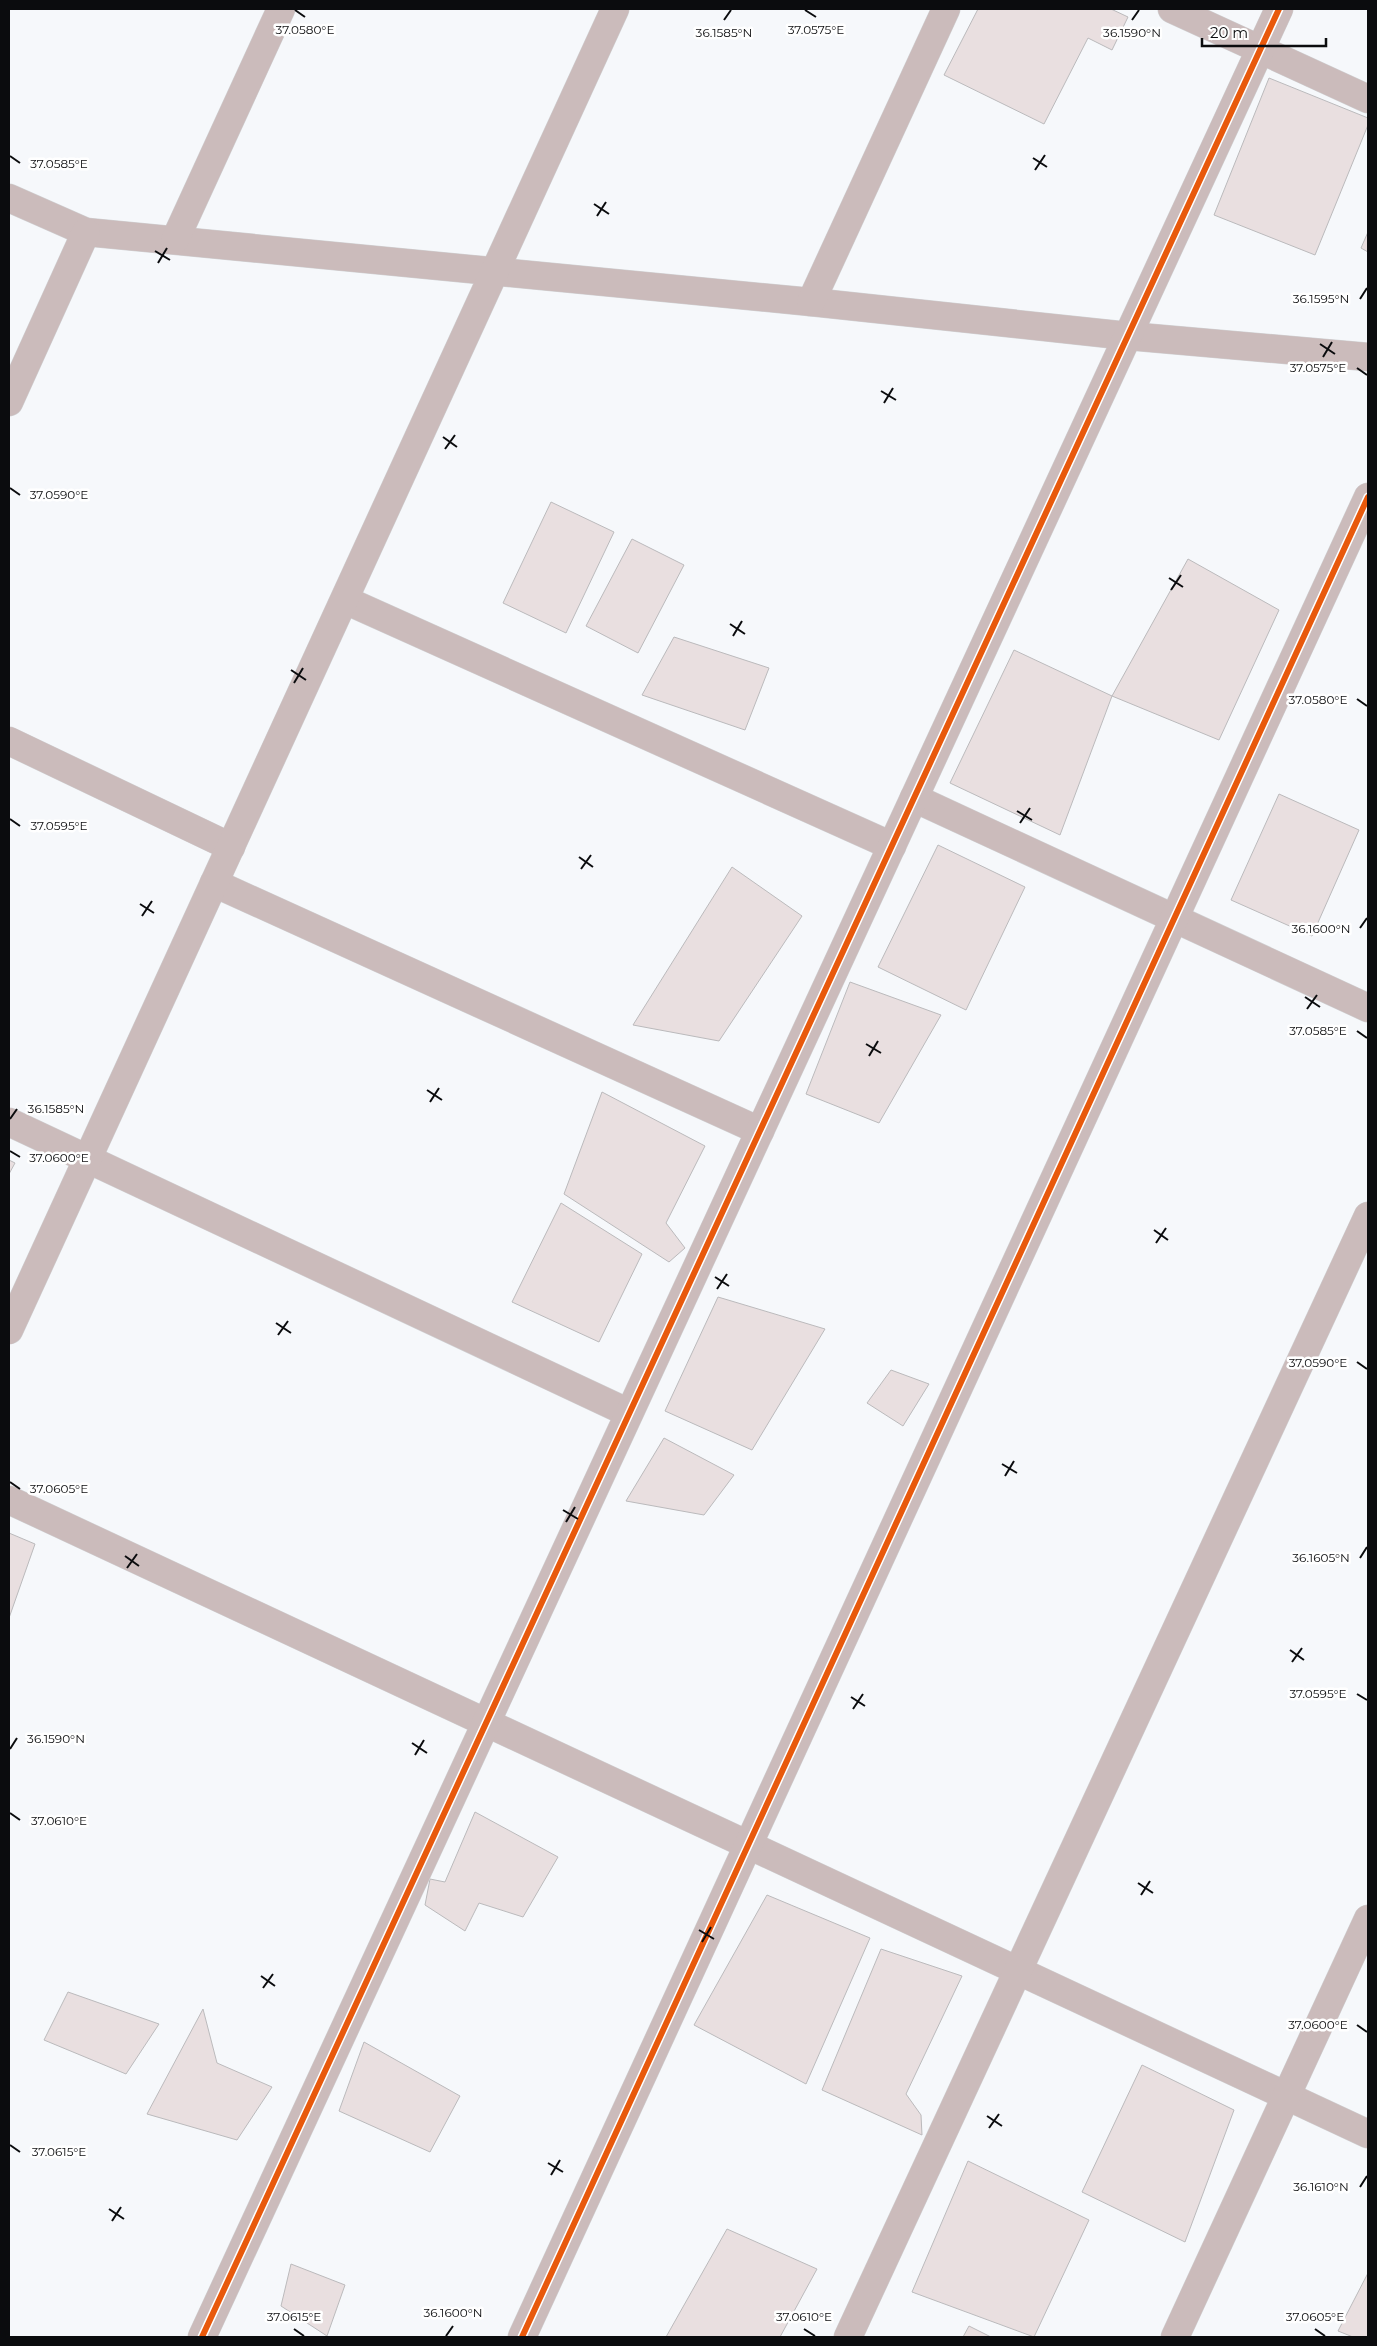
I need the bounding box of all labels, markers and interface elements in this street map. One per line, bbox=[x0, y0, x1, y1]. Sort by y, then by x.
scale bar bbox=[1202, 15, 1326, 47]
text: 37.0580°E bbox=[276, 22, 334, 37]
text: 37.0575°E bbox=[788, 22, 844, 37]
text: 20 m bbox=[1210, 23, 1248, 42]
text: 36.1585°N bbox=[696, 25, 752, 40]
text: 36.1590°N bbox=[1103, 25, 1161, 40]
text: 37.0585°E bbox=[30, 156, 88, 171]
text: 36.1595°N bbox=[1293, 291, 1349, 306]
text: 37.0575°E bbox=[1290, 360, 1346, 375]
text: 37.0590°E bbox=[30, 487, 88, 502]
text: 37.0580°E bbox=[1289, 692, 1347, 707]
text: 37.0595°E bbox=[30, 818, 88, 833]
text: 36.1600°N bbox=[1292, 921, 1350, 936]
text: 37.0585°E bbox=[1289, 1023, 1347, 1038]
text: 36.1585°N bbox=[28, 1101, 84, 1116]
text: 37.0600°E bbox=[29, 1150, 89, 1165]
text: 37.0590°E bbox=[1289, 1355, 1347, 1370]
text: 37.0605°E bbox=[30, 1481, 88, 1496]
text: 36.1605°N bbox=[1292, 1550, 1350, 1565]
text: 37.0595°E bbox=[1289, 1686, 1347, 1701]
text: 36.1590°N bbox=[27, 1731, 85, 1746]
text: 37.0610°E bbox=[31, 1813, 87, 1828]
text: 37.0600°E bbox=[1288, 2017, 1348, 2032]
text: 37.0615°E bbox=[32, 2144, 86, 2159]
text: 36.1610°N bbox=[1293, 2179, 1349, 2194]
text: 36.1600°N bbox=[424, 2305, 482, 2320]
text: 37.0615°E bbox=[267, 2309, 321, 2324]
text: 37.0610°E bbox=[776, 2309, 832, 2324]
text: 37.0605°E bbox=[1286, 2309, 1344, 2324]

